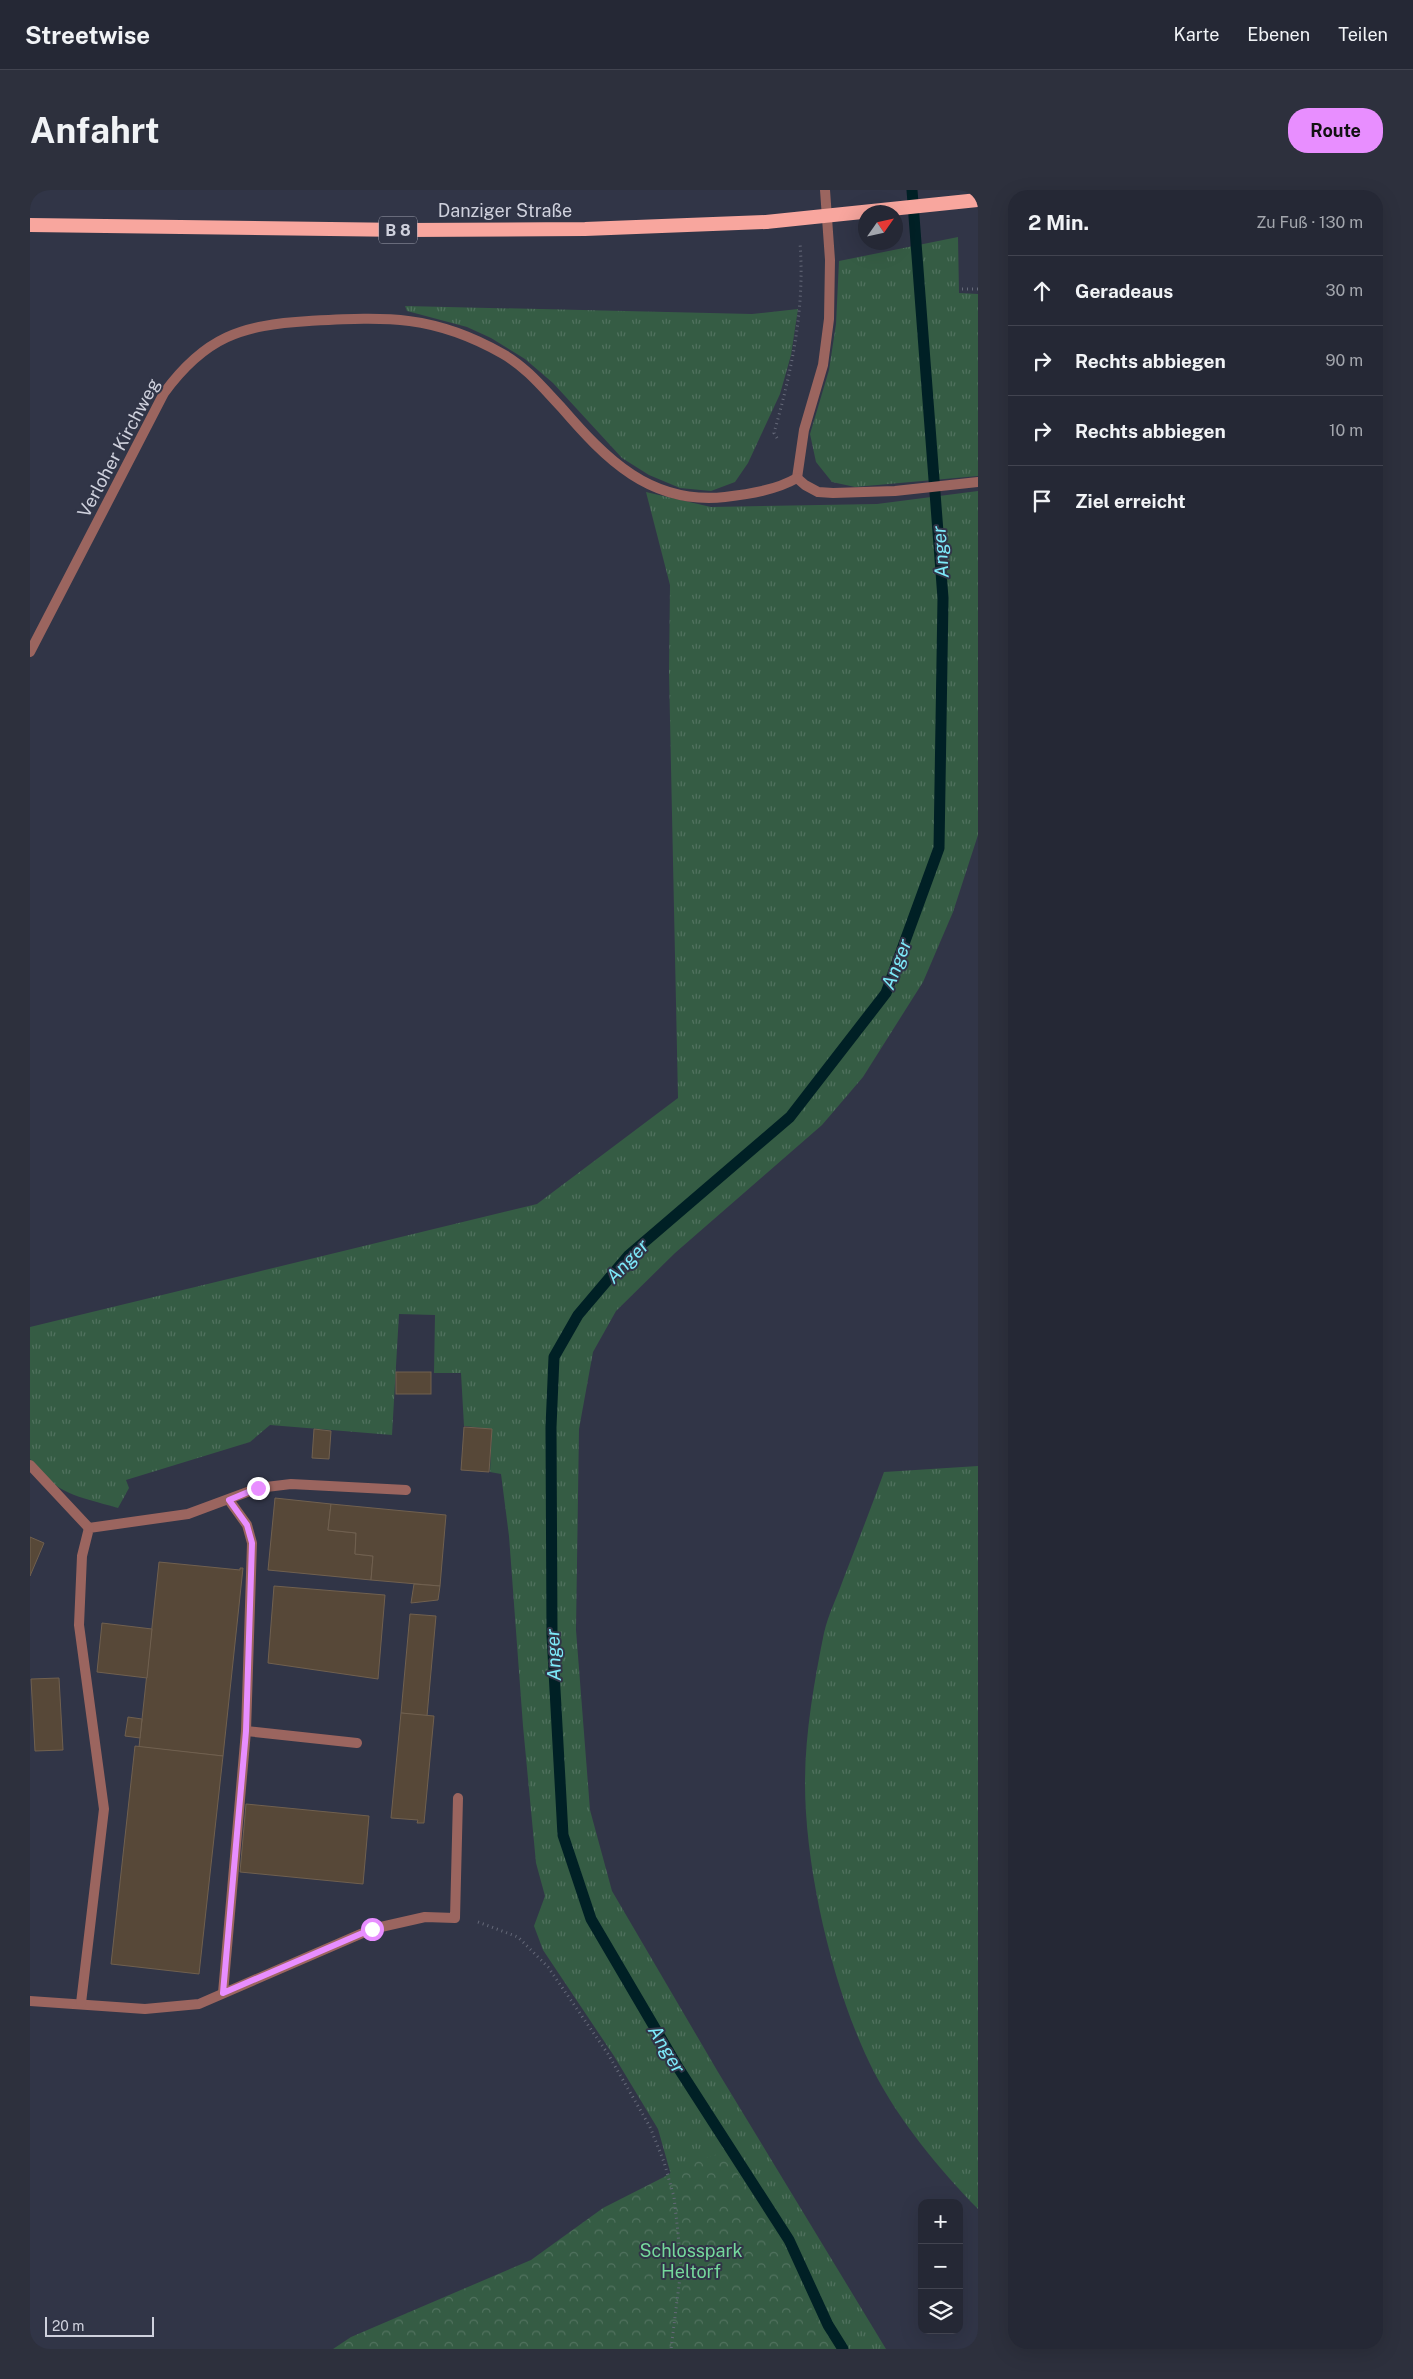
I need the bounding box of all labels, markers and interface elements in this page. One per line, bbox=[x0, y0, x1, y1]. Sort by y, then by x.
text: Streetwise bbox=[25, 21, 150, 49]
text: Karte bbox=[1174, 24, 1219, 45]
text: Ebenen bbox=[1247, 24, 1310, 45]
text: Teilen bbox=[1338, 24, 1388, 45]
button: Route bbox=[1288, 108, 1383, 153]
text: Anfahrt bbox=[30, 110, 160, 151]
street label: Danziger Straße bbox=[438, 200, 572, 221]
north arrow bbox=[858, 205, 903, 250]
text: 2 Min. bbox=[1028, 210, 1089, 235]
text: Zu Fuß · 130 m bbox=[1256, 213, 1363, 232]
road number: B 8 bbox=[379, 216, 417, 244]
icon: ahead bbox=[1028, 277, 1056, 305]
text: Geradeaus bbox=[1075, 280, 1173, 302]
text: 30 m bbox=[1326, 281, 1363, 300]
icon: right bbox=[1028, 347, 1056, 375]
text: Rechts abbiegen bbox=[1075, 350, 1226, 372]
text: 90 m bbox=[1326, 351, 1363, 370]
street label: Verloher Kirchweg bbox=[73, 375, 164, 521]
icon: right bbox=[1028, 417, 1056, 445]
text: Rechts abbiegen bbox=[1075, 420, 1226, 442]
text: 10 m bbox=[1329, 421, 1363, 440]
icon: arrive bbox=[1028, 487, 1056, 515]
text: Ziel erreicht bbox=[1075, 490, 1186, 512]
water label: Anger bbox=[927, 524, 953, 579]
water label: Anger bbox=[876, 935, 916, 992]
water label: Anger bbox=[601, 1234, 654, 1287]
route end bbox=[247, 1477, 270, 1500]
water label: Anger bbox=[541, 1628, 565, 1681]
route start bbox=[361, 1918, 384, 1941]
water label: Anger bbox=[644, 2021, 690, 2078]
map controls bbox=[918, 2199, 963, 2334]
button: + bbox=[918, 2199, 963, 2244]
park label: Schlosspark Heltorf bbox=[639, 2240, 743, 2282]
button: − bbox=[918, 2244, 963, 2289]
button: layers bbox=[918, 2289, 963, 2334]
scale bar bbox=[45, 2314, 154, 2337]
text: 20 m bbox=[52, 2318, 84, 2334]

